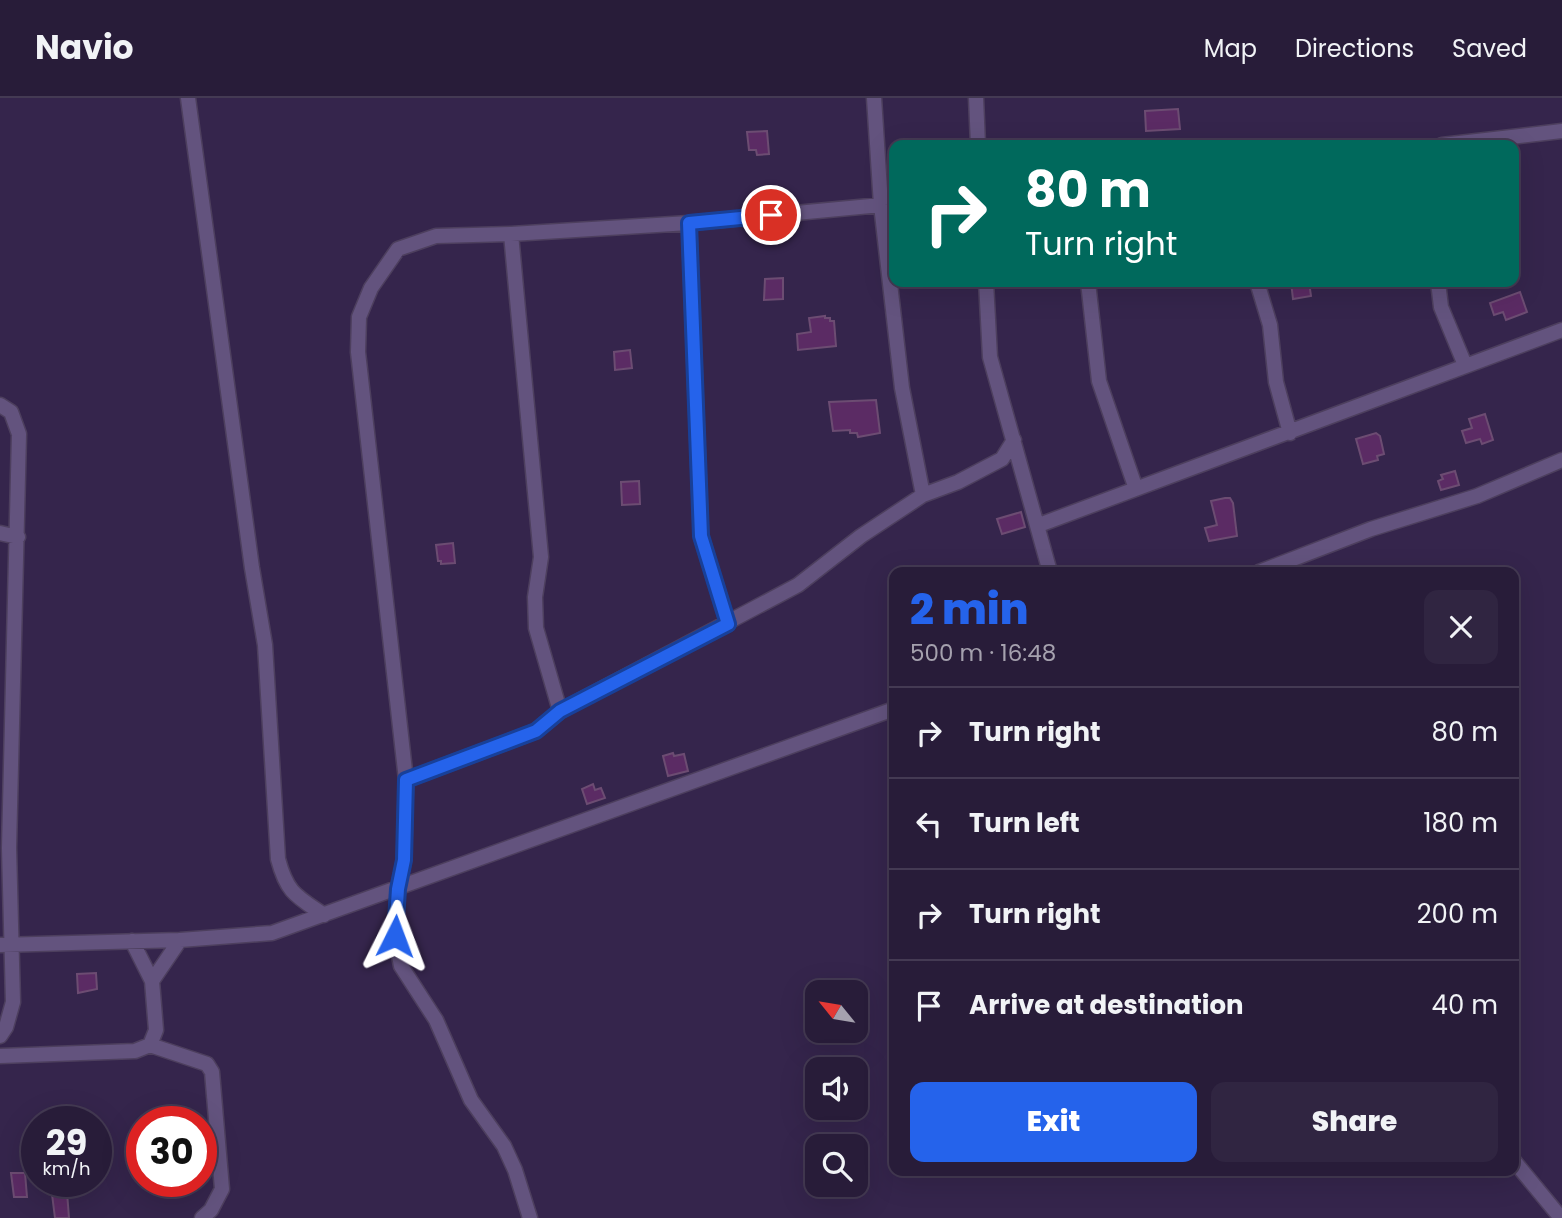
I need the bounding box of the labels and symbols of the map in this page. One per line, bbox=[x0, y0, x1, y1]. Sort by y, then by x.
pin bbox=[741, 185, 801, 245]
position arrow bbox=[358, 899, 432, 973]
north arrow bbox=[805, 980, 868, 1043]
speed limit sign: 30 bbox=[126, 1106, 217, 1197]

